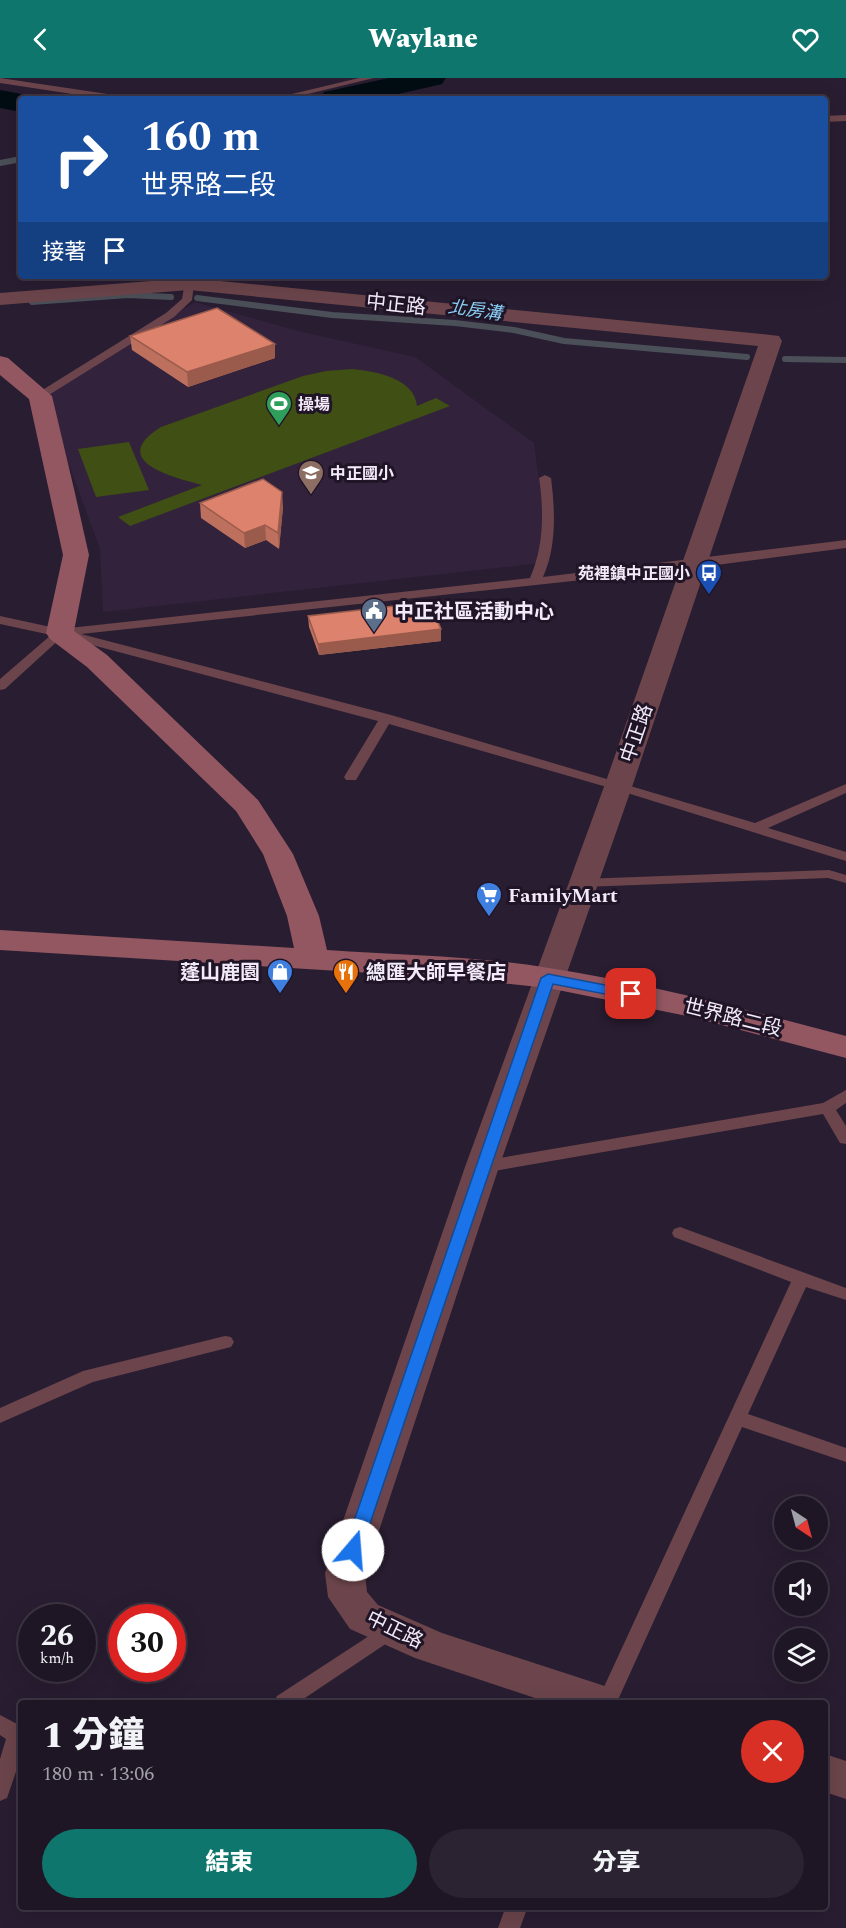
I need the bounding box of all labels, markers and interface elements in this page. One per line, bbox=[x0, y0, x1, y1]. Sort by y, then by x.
text: Waylane bbox=[368, 18, 478, 60]
icon: back bbox=[24, 23, 57, 56]
icon: heart bbox=[789, 23, 822, 56]
text: 160 m bbox=[141, 106, 260, 169]
icon: right bbox=[42, 120, 120, 198]
text: 世界路二段 bbox=[141, 165, 276, 207]
icon: arrive bbox=[98, 234, 131, 267]
text: 接著 bbox=[42, 236, 86, 269]
street label: 中正路 bbox=[364, 287, 427, 323]
water label: 北房溝 bbox=[446, 293, 507, 328]
sports icon: 操場 bbox=[264, 389, 294, 427]
place label: 操場 bbox=[298, 393, 330, 417]
school or university icon: 中正國小 bbox=[296, 458, 326, 496]
place label: 中正國小 bbox=[330, 462, 394, 486]
bus stop icon: 苑裡鎮中正國小 bbox=[694, 558, 724, 596]
place label: 苑裡鎮中正國小 bbox=[578, 562, 690, 586]
public building icon: 中正社區活動中心 bbox=[359, 596, 389, 634]
place label: 中正社區活動中心 bbox=[394, 597, 554, 627]
street label: 中正路 bbox=[613, 700, 661, 767]
supermarket icon: FamilyMart bbox=[474, 880, 504, 918]
place label: FamilyMart bbox=[508, 881, 618, 911]
shop icon: 蓬山鹿園 bbox=[265, 957, 295, 995]
restaurant icon: 總匯大師早餐店 bbox=[331, 957, 361, 995]
place label: 蓬山鹿園 bbox=[180, 958, 260, 988]
place label: 總匯大師早餐店 bbox=[366, 958, 506, 988]
pin bbox=[605, 968, 656, 1019]
icon: arrive bbox=[614, 977, 647, 1010]
street label: 世界路二段 bbox=[681, 991, 785, 1045]
north arrow bbox=[774, 1496, 828, 1550]
map controls bbox=[774, 1496, 828, 1682]
position arrow bbox=[321, 1518, 385, 1582]
button: sound bbox=[774, 1562, 828, 1616]
street label: 中正路 bbox=[361, 1603, 428, 1657]
speed limit sign: 30 bbox=[108, 1604, 186, 1682]
text: 26 bbox=[40, 1613, 74, 1659]
button: layers bbox=[774, 1628, 828, 1682]
text: km/h bbox=[40, 1647, 74, 1670]
text: 1 分鐘 bbox=[42, 1709, 145, 1764]
button: close bbox=[741, 1720, 804, 1783]
text: 180 m · 13:06 bbox=[42, 1759, 154, 1789]
button: 結束 bbox=[42, 1829, 417, 1898]
button: 分享 bbox=[429, 1829, 804, 1898]

